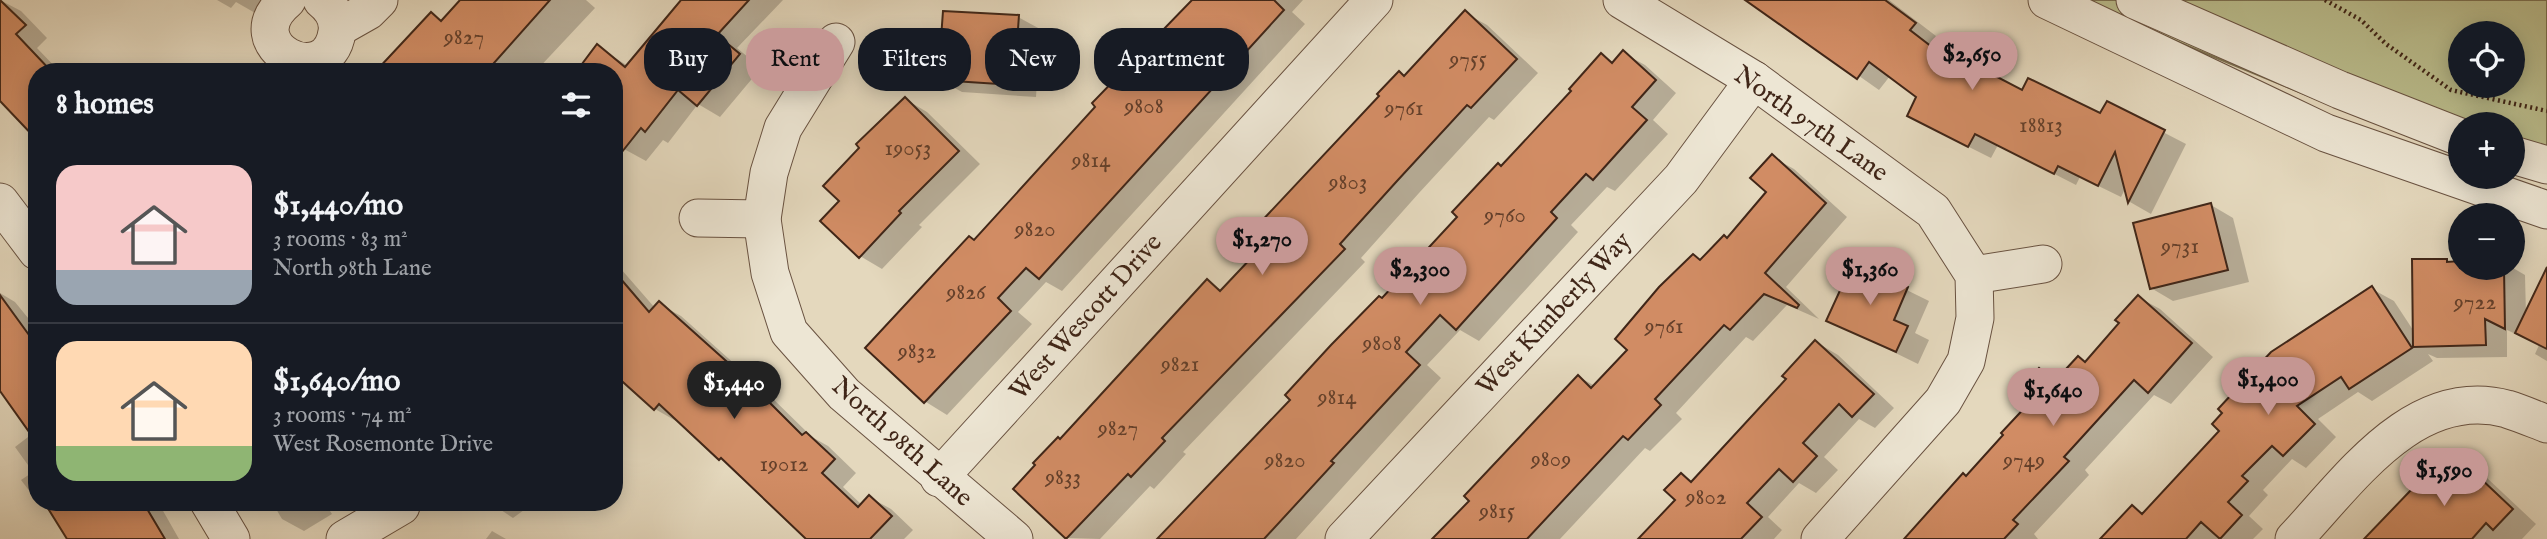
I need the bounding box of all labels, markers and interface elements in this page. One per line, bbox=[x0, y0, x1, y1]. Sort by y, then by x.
map controls bbox=[2448, 21, 2525, 280]
button: locate bbox=[2448, 21, 2525, 98]
house number: 9827 bbox=[443, 23, 484, 52]
chip: Buy bbox=[644, 28, 732, 91]
chip: Rent bbox=[746, 28, 844, 91]
chip: Filters bbox=[858, 28, 971, 91]
chip: New bbox=[985, 28, 1080, 91]
chip: Apartment bbox=[1094, 28, 1249, 91]
pin: $2,650 bbox=[1915, 32, 2029, 92]
text: $2,650 bbox=[1943, 40, 2001, 69]
house number: 9755 bbox=[1448, 45, 1487, 74]
street label: North 97th Lane bbox=[1727, 59, 1895, 190]
text: 8 homes bbox=[56, 86, 154, 124]
icon: filters bbox=[557, 86, 595, 124]
house number: 9808 bbox=[1123, 92, 1164, 121]
house number: 9761 bbox=[1384, 94, 1423, 123]
house number: 18813 bbox=[2019, 111, 2063, 140]
button: + bbox=[2448, 112, 2525, 189]
house number: 19053 bbox=[885, 134, 931, 163]
house number: 9814 bbox=[1071, 146, 1111, 175]
house number: 9803 bbox=[1328, 168, 1367, 197]
text: $1,440/mo bbox=[273, 187, 403, 225]
icon: home bbox=[112, 193, 196, 277]
house number: 9760 bbox=[1483, 201, 1526, 230]
button: − bbox=[2448, 203, 2525, 280]
house number: 9820 bbox=[1013, 215, 1056, 244]
pin: $1,270 bbox=[1205, 218, 1319, 277]
text: 3 rooms · 83 m² bbox=[273, 225, 408, 254]
text: $1,270 bbox=[1232, 225, 1292, 254]
street label: West Kimberly Way bbox=[1469, 225, 1639, 403]
street label: West Wescott Drive bbox=[1002, 227, 1170, 407]
house number: 9731 bbox=[2160, 232, 2199, 261]
pin: $2,300 bbox=[1363, 247, 1477, 307]
pin: $1,360 bbox=[1813, 247, 1927, 307]
text: North 98th Lane bbox=[273, 254, 432, 283]
text: $2,300 bbox=[1390, 255, 1450, 284]
text: $1,360 bbox=[1841, 255, 1899, 284]
house number: 9826 bbox=[945, 278, 987, 307]
house number: 9722 bbox=[2453, 288, 2496, 317]
house number: 9761 bbox=[1644, 312, 1683, 341]
house number: 9808 bbox=[1361, 329, 1402, 358]
house number: 9832 bbox=[897, 337, 936, 366]
house number: 9821 bbox=[1160, 350, 1199, 379]
pin: $1,400 bbox=[2211, 358, 2325, 417]
pin: $1,440 bbox=[677, 362, 791, 421]
text: $1,640/mo bbox=[273, 363, 400, 401]
text: $1,400 bbox=[2237, 365, 2299, 394]
pin: $1,640 bbox=[1996, 368, 2110, 428]
icon: home bbox=[112, 369, 196, 453]
text: $1,440 bbox=[703, 369, 765, 398]
street label: North 98th Lane bbox=[824, 370, 980, 514]
text: $1,640 bbox=[2023, 376, 2083, 405]
house number: 9814 bbox=[1317, 383, 1357, 412]
text: 3 rooms · 74 m² bbox=[273, 401, 412, 430]
house number: 9827 bbox=[1097, 414, 1138, 443]
text: West Rosemonte Drive bbox=[273, 430, 493, 459]
house number: 9809 bbox=[1530, 445, 1571, 474]
house number: 9820 bbox=[1263, 446, 1306, 475]
house number: 9749 bbox=[2002, 446, 2045, 475]
pin: $1,590 bbox=[2387, 448, 2501, 508]
house number: 19012 bbox=[759, 450, 809, 479]
text: $1,590 bbox=[2415, 456, 2473, 485]
house number: 9833 bbox=[1044, 463, 1081, 492]
house number: 9802 bbox=[1684, 483, 1727, 512]
house number: 9815 bbox=[1478, 497, 1515, 526]

